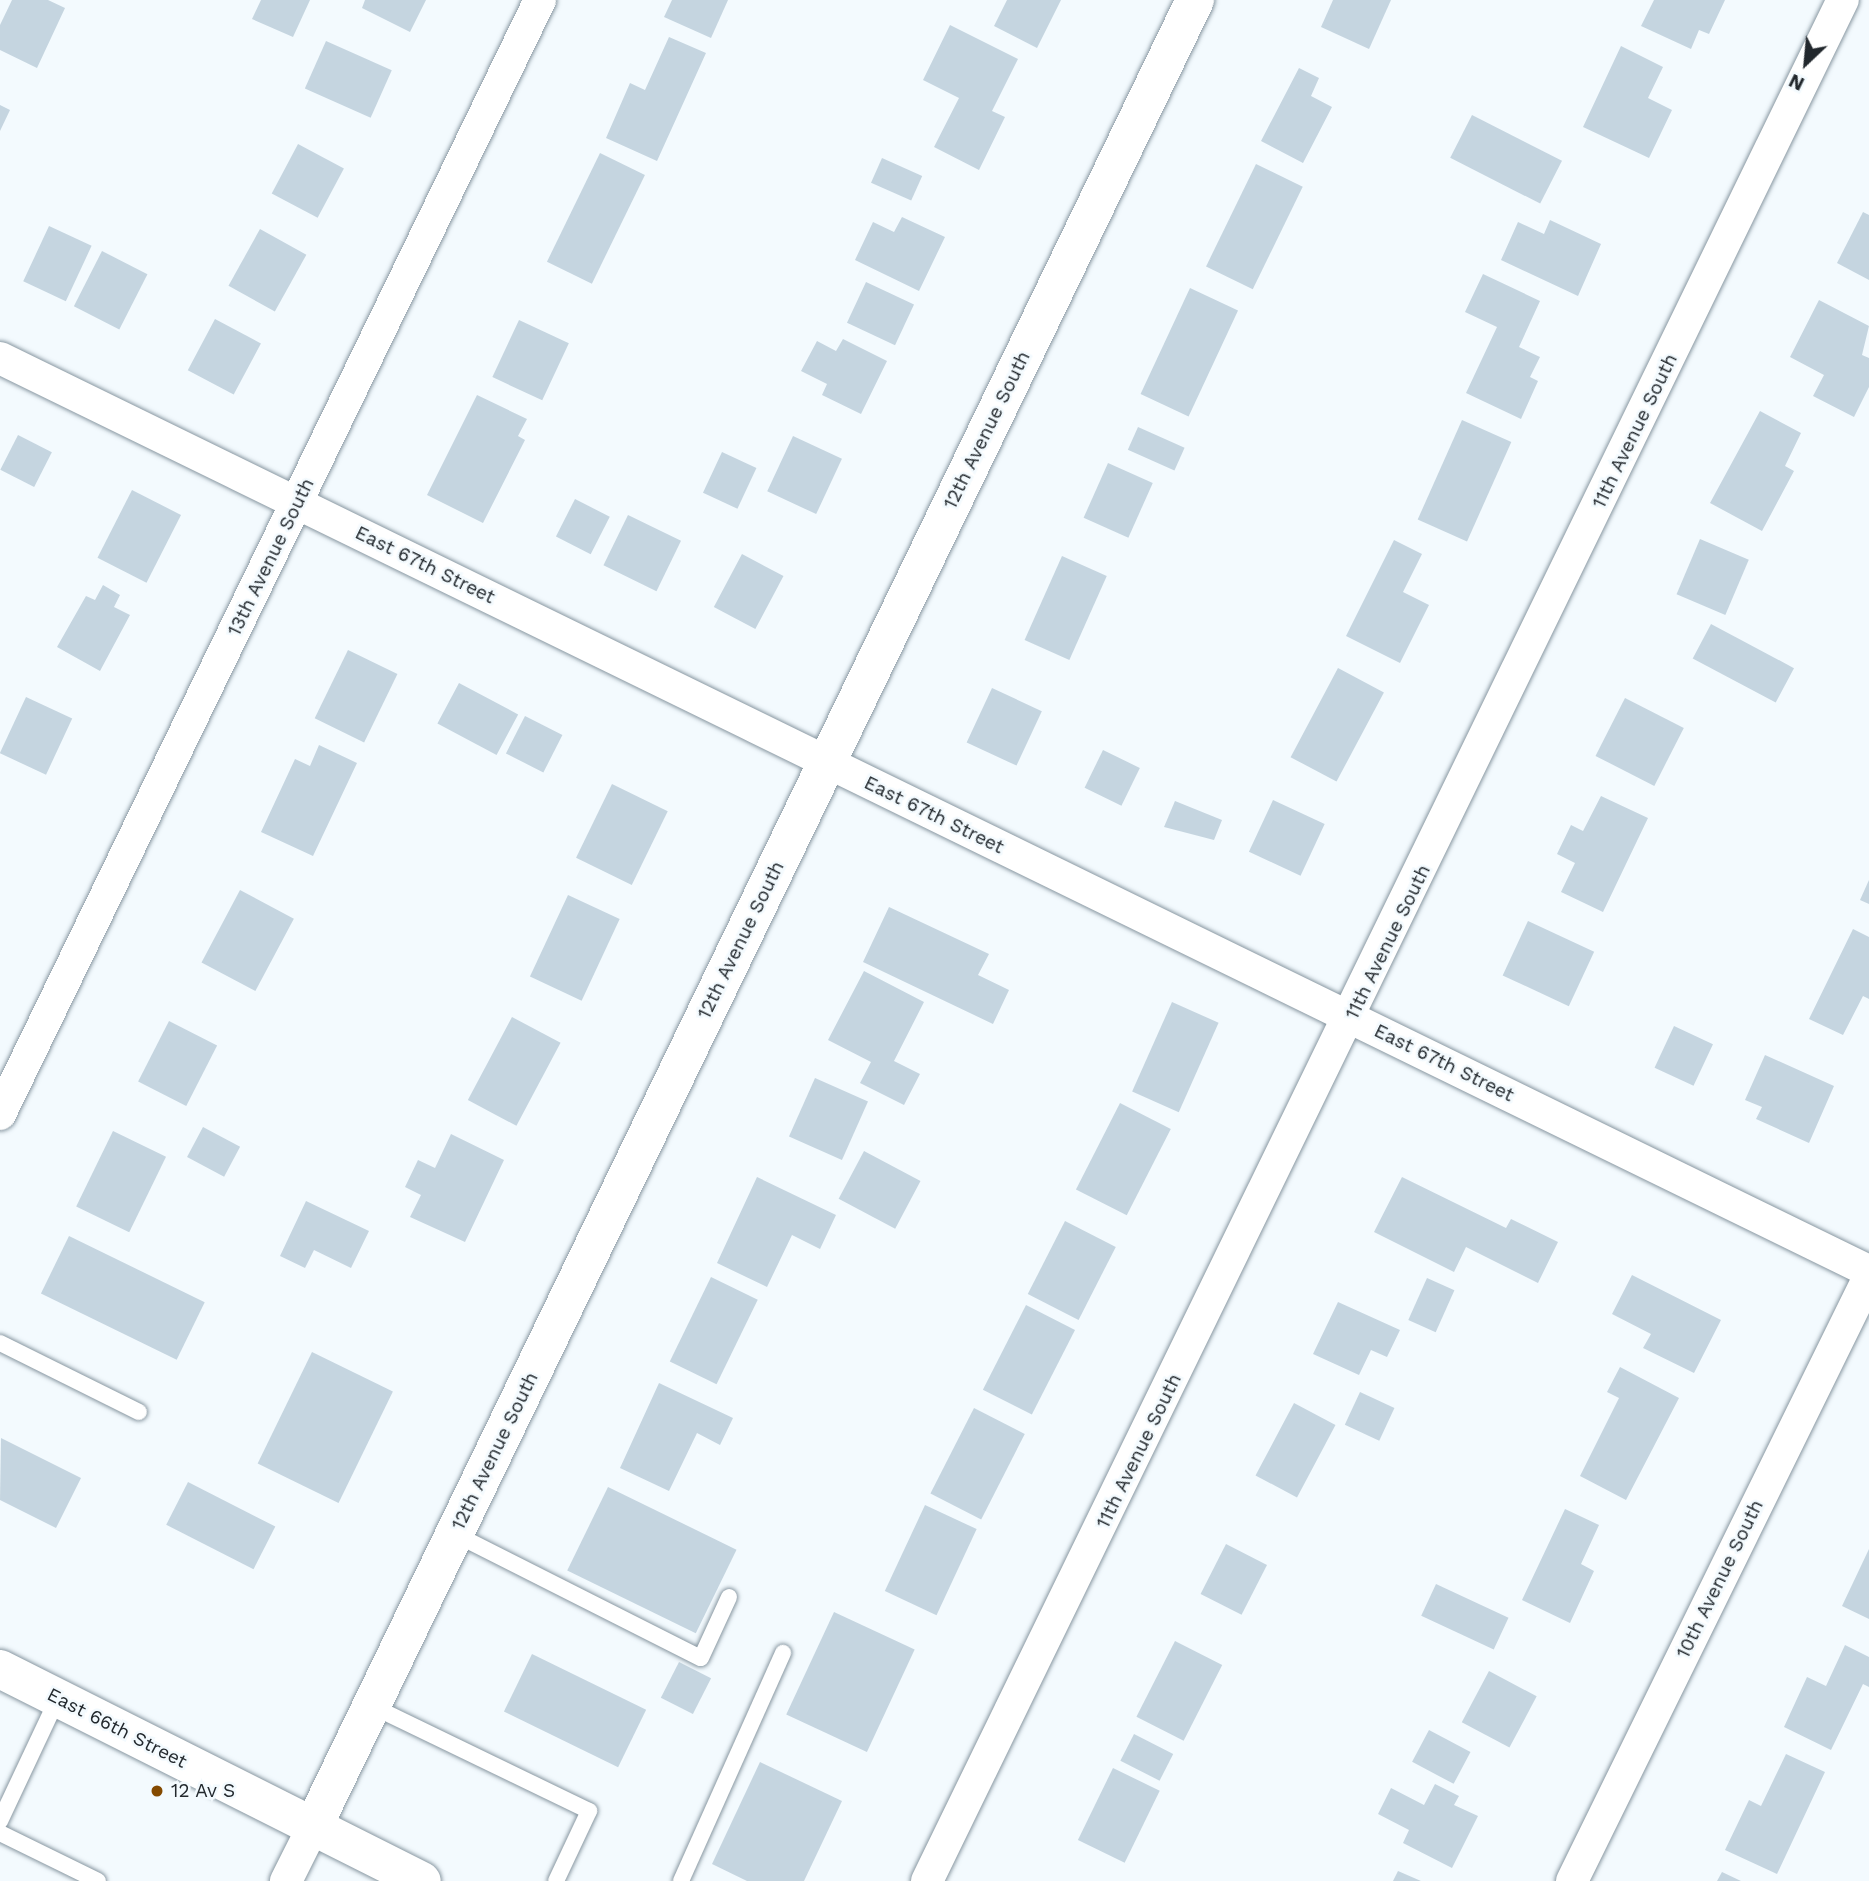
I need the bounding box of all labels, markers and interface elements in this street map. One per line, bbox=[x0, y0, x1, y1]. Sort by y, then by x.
north arrow bbox=[1771, 28, 1841, 98]
text: N bbox=[1785, 69, 1808, 96]
street label: 12th Avenue South bbox=[939, 347, 1035, 513]
street label: 11th Avenue South bbox=[1588, 350, 1682, 512]
street label: 13th Avenue South bbox=[223, 474, 319, 640]
street label: East 67th Street bbox=[351, 521, 499, 609]
street label: East 67th Street bbox=[860, 771, 1008, 859]
street label: 12th Avenue South bbox=[693, 857, 789, 1023]
street label: 11th Avenue South bbox=[1341, 861, 1435, 1023]
street label: East 67th Street bbox=[1370, 1019, 1518, 1107]
street label: 12th Avenue South bbox=[447, 1368, 543, 1534]
street label: 11th Avenue South bbox=[1092, 1370, 1186, 1532]
street label: 10th Avenue South bbox=[1672, 1496, 1768, 1662]
street label: East 66th Street bbox=[43, 1683, 191, 1773]
place label: 12 Av S bbox=[171, 1780, 236, 1802]
marker: 12 Av S bbox=[149, 1783, 165, 1799]

